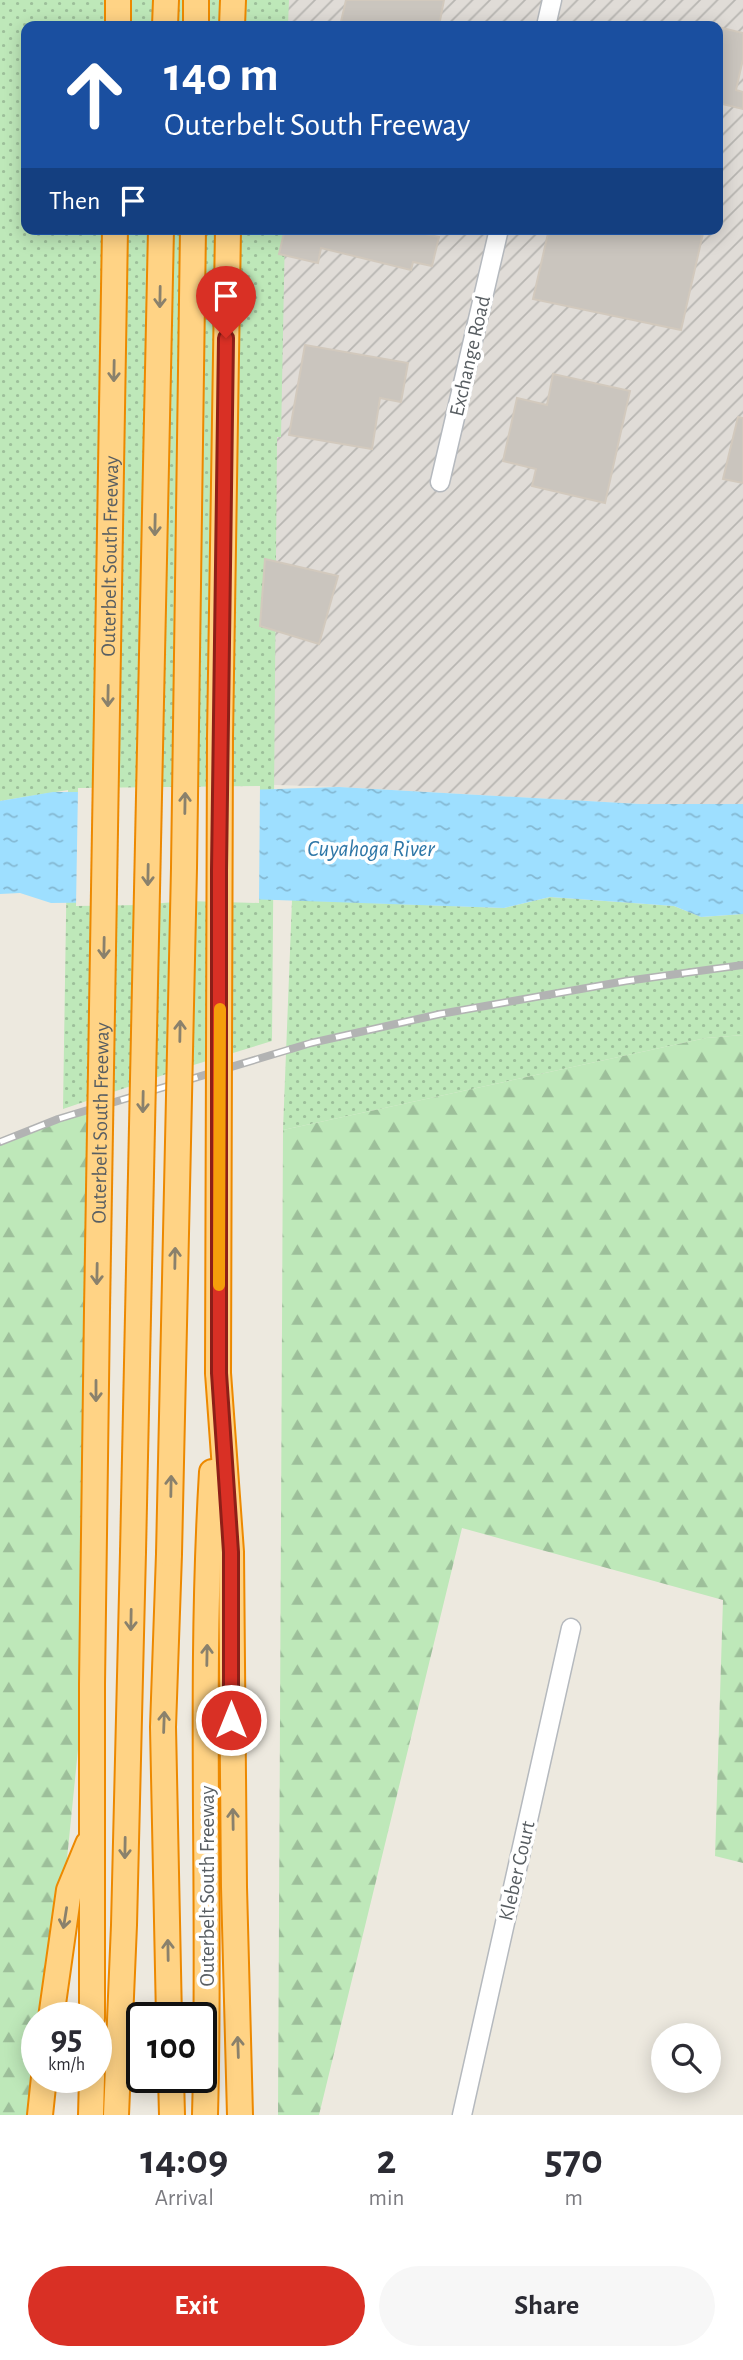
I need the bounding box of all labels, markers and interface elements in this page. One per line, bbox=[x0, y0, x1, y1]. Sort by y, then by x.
icon: ahead bbox=[49, 49, 140, 140]
text: 140 m bbox=[164, 51, 279, 100]
text: Outerbelt South Freeway bbox=[164, 109, 470, 141]
icon: arrive bbox=[114, 182, 152, 220]
text: Then bbox=[49, 188, 100, 214]
pin bbox=[196, 266, 256, 338]
icon: arrive bbox=[207, 277, 245, 315]
one-way arrow bbox=[153, 286, 166, 309]
street label: Exchange Road bbox=[446, 293, 494, 418]
one-way arrow bbox=[107, 359, 120, 382]
street label: Outerbelt South Freeway bbox=[97, 455, 122, 657]
one-way arrow bbox=[148, 513, 162, 536]
one-way arrow bbox=[102, 685, 115, 708]
one-way arrow bbox=[178, 792, 191, 815]
water label: Cuyahoga River bbox=[307, 838, 435, 861]
one-way arrow bbox=[141, 863, 154, 886]
one-way arrow bbox=[97, 937, 110, 960]
one-way arrow bbox=[173, 1019, 187, 1042]
street label: Outerbelt South Freeway bbox=[88, 1022, 112, 1224]
one-way arrow bbox=[136, 1091, 150, 1114]
one-way arrow bbox=[169, 1247, 182, 1270]
one-way arrow bbox=[91, 1262, 104, 1285]
one-way arrow bbox=[89, 1380, 103, 1403]
one-way arrow bbox=[164, 1474, 177, 1497]
one-way arrow bbox=[124, 1609, 138, 1632]
one-way arrow bbox=[200, 1644, 214, 1667]
position arrow bbox=[194, 1683, 268, 1757]
one-way arrow bbox=[157, 1711, 170, 1734]
street label: Outerbelt South Freeway bbox=[197, 1785, 218, 1987]
one-way arrow bbox=[226, 1808, 240, 1831]
street label: Kleber Court bbox=[495, 1819, 539, 1923]
one-way arrow bbox=[119, 1836, 132, 1859]
one-way arrow bbox=[58, 1906, 71, 1929]
one-way arrow bbox=[161, 1938, 174, 1961]
speed limit sign: 100 bbox=[126, 2002, 217, 2093]
text: 95 bbox=[50, 2021, 83, 2056]
map controls bbox=[651, 2023, 721, 2093]
button: search bbox=[651, 2023, 721, 2093]
one-way arrow bbox=[231, 2036, 244, 2059]
text: km/h bbox=[48, 2056, 85, 2074]
text: 14:09 bbox=[140, 2139, 228, 2181]
text: 2 bbox=[377, 2139, 396, 2181]
text: 570 bbox=[545, 2139, 603, 2181]
text: Arrival bbox=[155, 2187, 214, 2210]
text: min bbox=[369, 2187, 404, 2210]
text: m bbox=[564, 2187, 583, 2210]
button: Exit bbox=[28, 2266, 365, 2346]
button: Share bbox=[379, 2266, 715, 2346]

